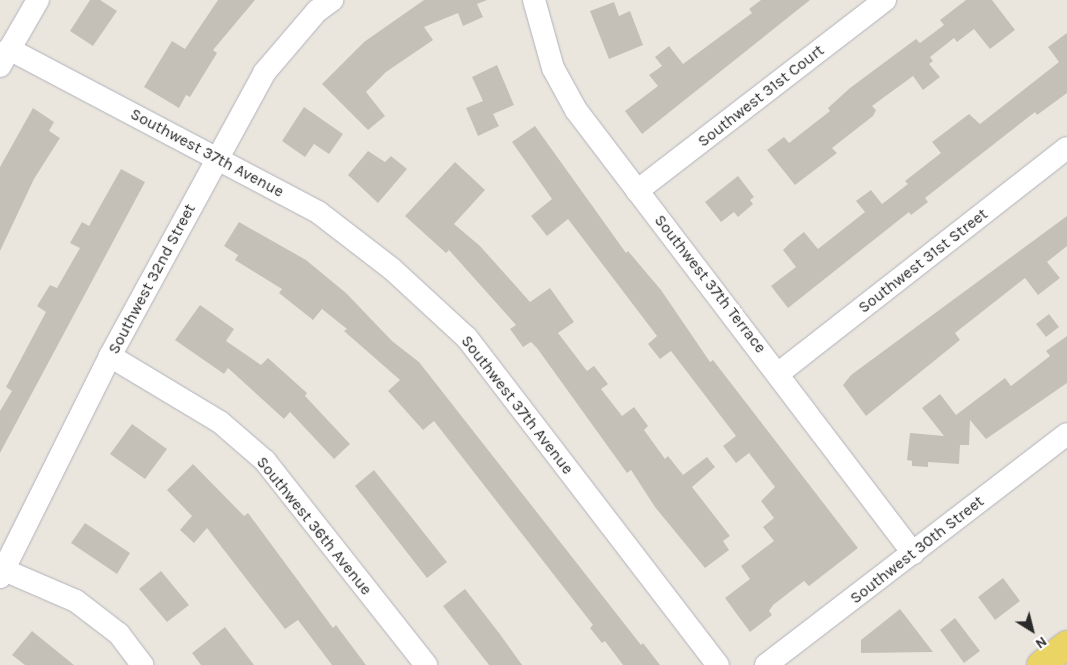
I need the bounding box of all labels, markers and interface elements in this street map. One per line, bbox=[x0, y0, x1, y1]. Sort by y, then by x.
street label: Southwest 31st Court bbox=[694, 41, 828, 151]
street label: Southwest 37th Avenue bbox=[127, 104, 287, 202]
street label: Southwest 32nd Street bbox=[104, 201, 200, 357]
street label: Southwest 31st Street bbox=[855, 205, 991, 317]
street label: Southwest 37th Terrace bbox=[650, 211, 770, 357]
street label: Southwest 37th Avenue bbox=[457, 332, 577, 478]
street label: Southwest 36th Avenue bbox=[252, 453, 376, 599]
street label: Southwest 30th Street bbox=[846, 492, 988, 608]
north arrow bbox=[1007, 605, 1057, 655]
text: N bbox=[1032, 633, 1050, 652]

